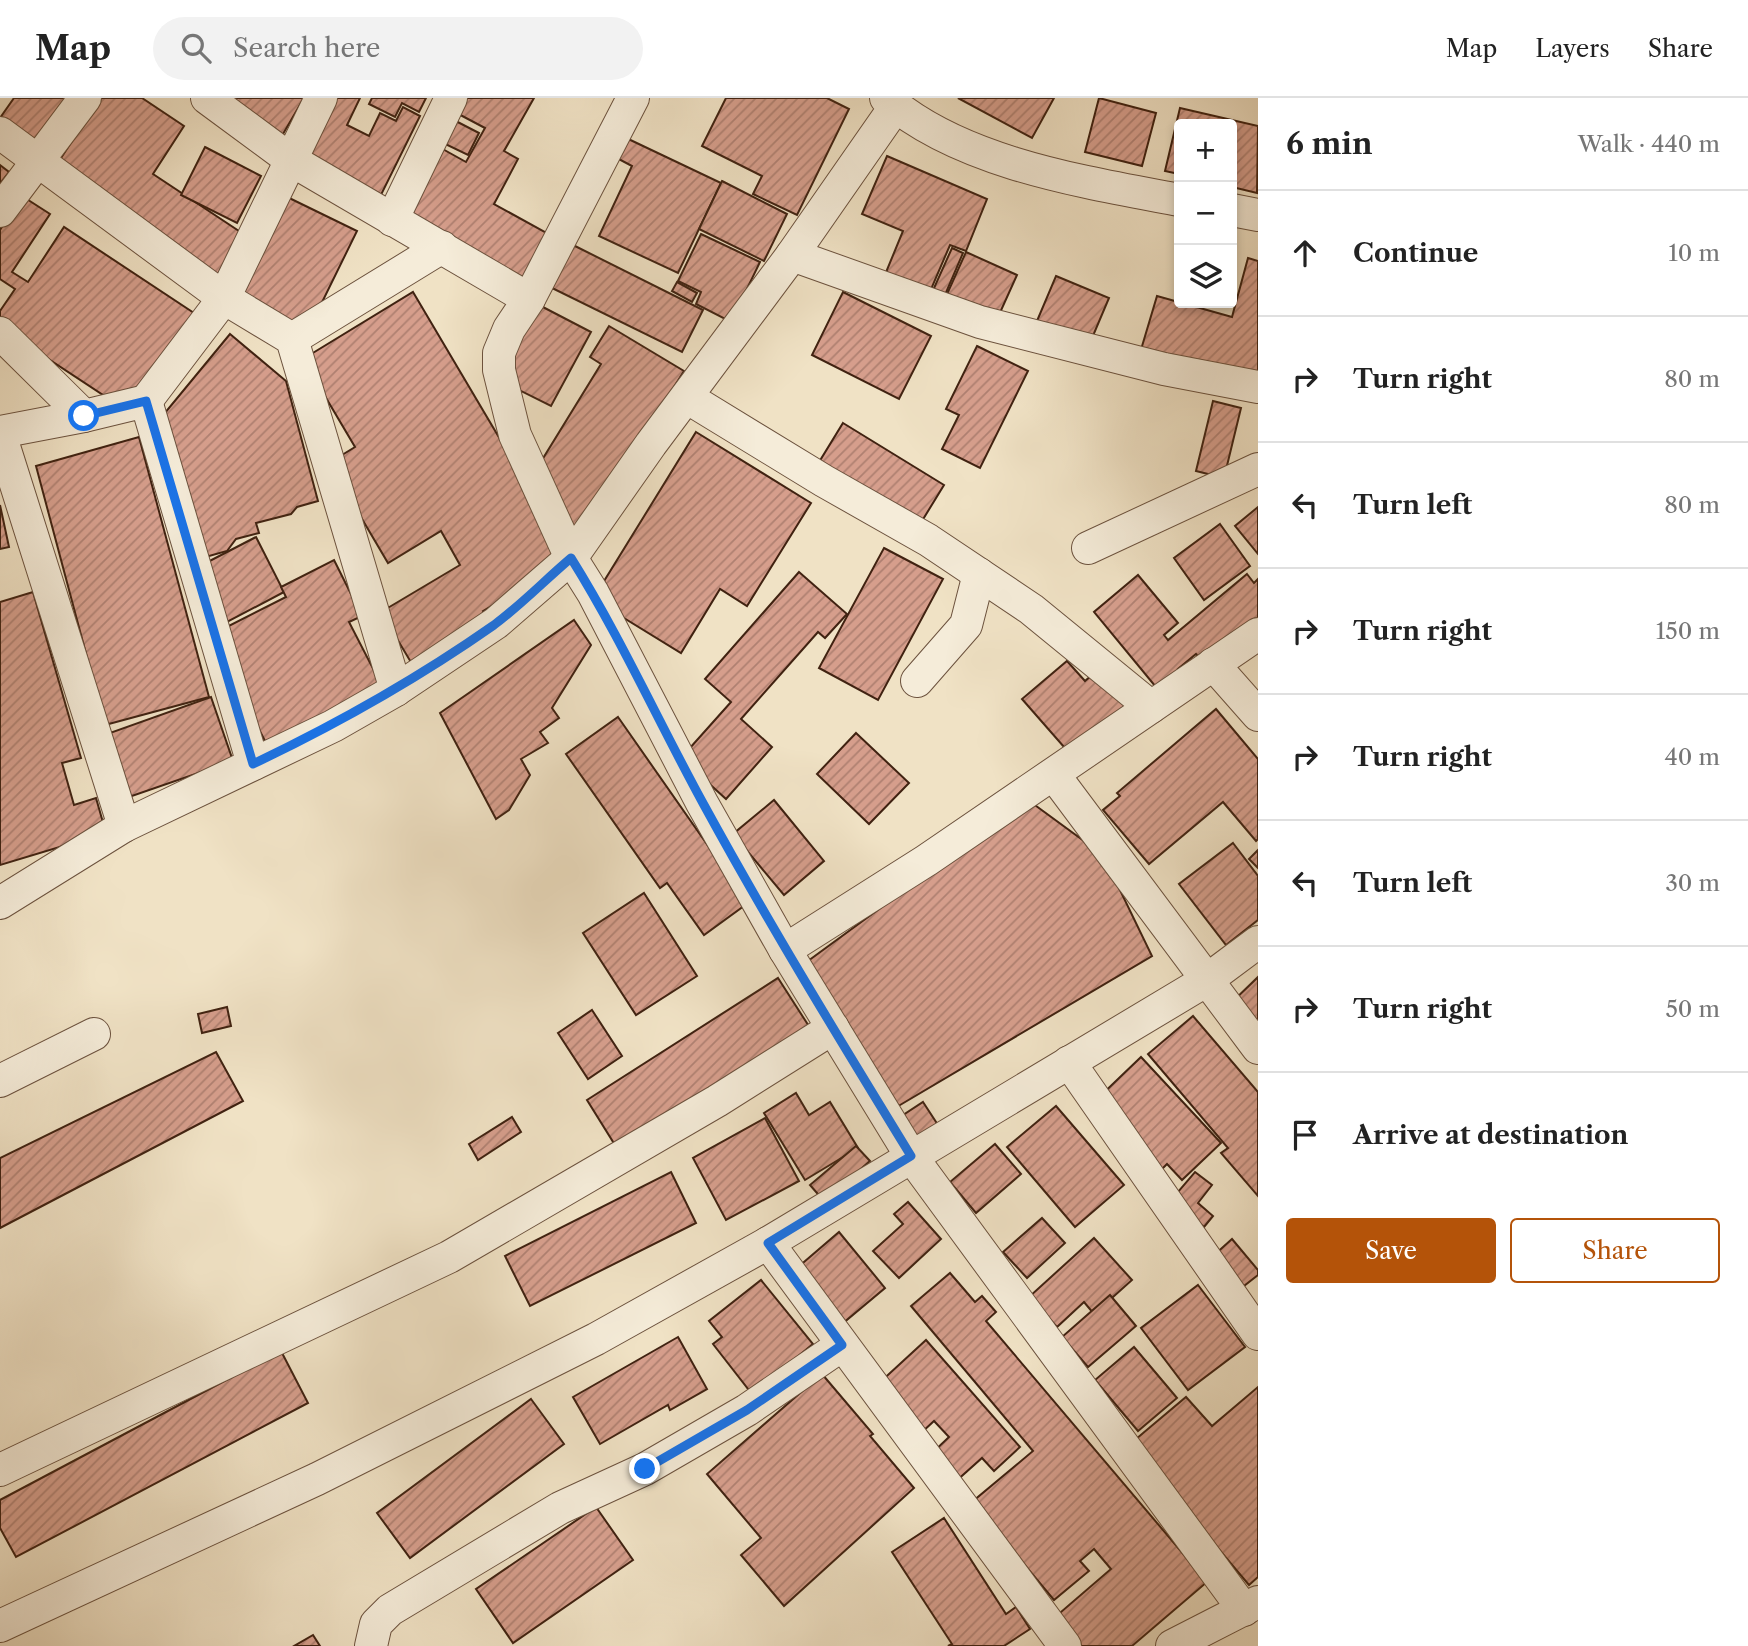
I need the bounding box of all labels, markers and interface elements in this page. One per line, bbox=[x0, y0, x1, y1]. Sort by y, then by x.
search box bbox=[153, 17, 643, 80]
text: Map bbox=[35, 28, 111, 69]
icon: search bbox=[177, 29, 215, 67]
text: Search here bbox=[233, 32, 380, 64]
text: Map bbox=[1446, 34, 1497, 63]
text: Layers bbox=[1535, 34, 1610, 63]
text: Share bbox=[1648, 34, 1713, 63]
map controls bbox=[1174, 119, 1237, 308]
button: + bbox=[1174, 119, 1237, 182]
text: 6 min bbox=[1286, 125, 1373, 162]
text: Walk · 440 m bbox=[1578, 130, 1720, 158]
button: − bbox=[1174, 182, 1237, 245]
icon: ahead bbox=[1286, 234, 1324, 272]
text: Continue bbox=[1353, 237, 1478, 269]
text: 10 m bbox=[1668, 239, 1720, 267]
button: layers bbox=[1174, 245, 1237, 308]
icon: right bbox=[1286, 360, 1324, 398]
text: Turn right bbox=[1353, 363, 1492, 395]
text: 80 m bbox=[1664, 365, 1720, 393]
route start bbox=[68, 400, 99, 431]
icon: left bbox=[1286, 486, 1324, 524]
text: Turn left bbox=[1353, 489, 1472, 521]
text: 80 m bbox=[1664, 491, 1720, 519]
icon: right bbox=[1286, 612, 1324, 650]
text: Turn right bbox=[1353, 615, 1492, 647]
text: 150 m bbox=[1656, 617, 1720, 645]
icon: right bbox=[1286, 738, 1324, 776]
text: Turn right bbox=[1353, 741, 1492, 773]
text: 40 m bbox=[1665, 743, 1720, 771]
icon: left bbox=[1286, 864, 1324, 902]
text: Turn left bbox=[1353, 867, 1472, 899]
text: 30 m bbox=[1665, 869, 1720, 897]
icon: right bbox=[1286, 990, 1324, 1028]
text: Turn right bbox=[1353, 993, 1492, 1025]
text: 50 m bbox=[1665, 995, 1720, 1023]
icon: arrive bbox=[1286, 1116, 1324, 1154]
text: Arrive at destination bbox=[1353, 1119, 1628, 1151]
button: Save bbox=[1286, 1218, 1496, 1283]
button: Share bbox=[1510, 1218, 1720, 1283]
route end bbox=[629, 1453, 660, 1484]

